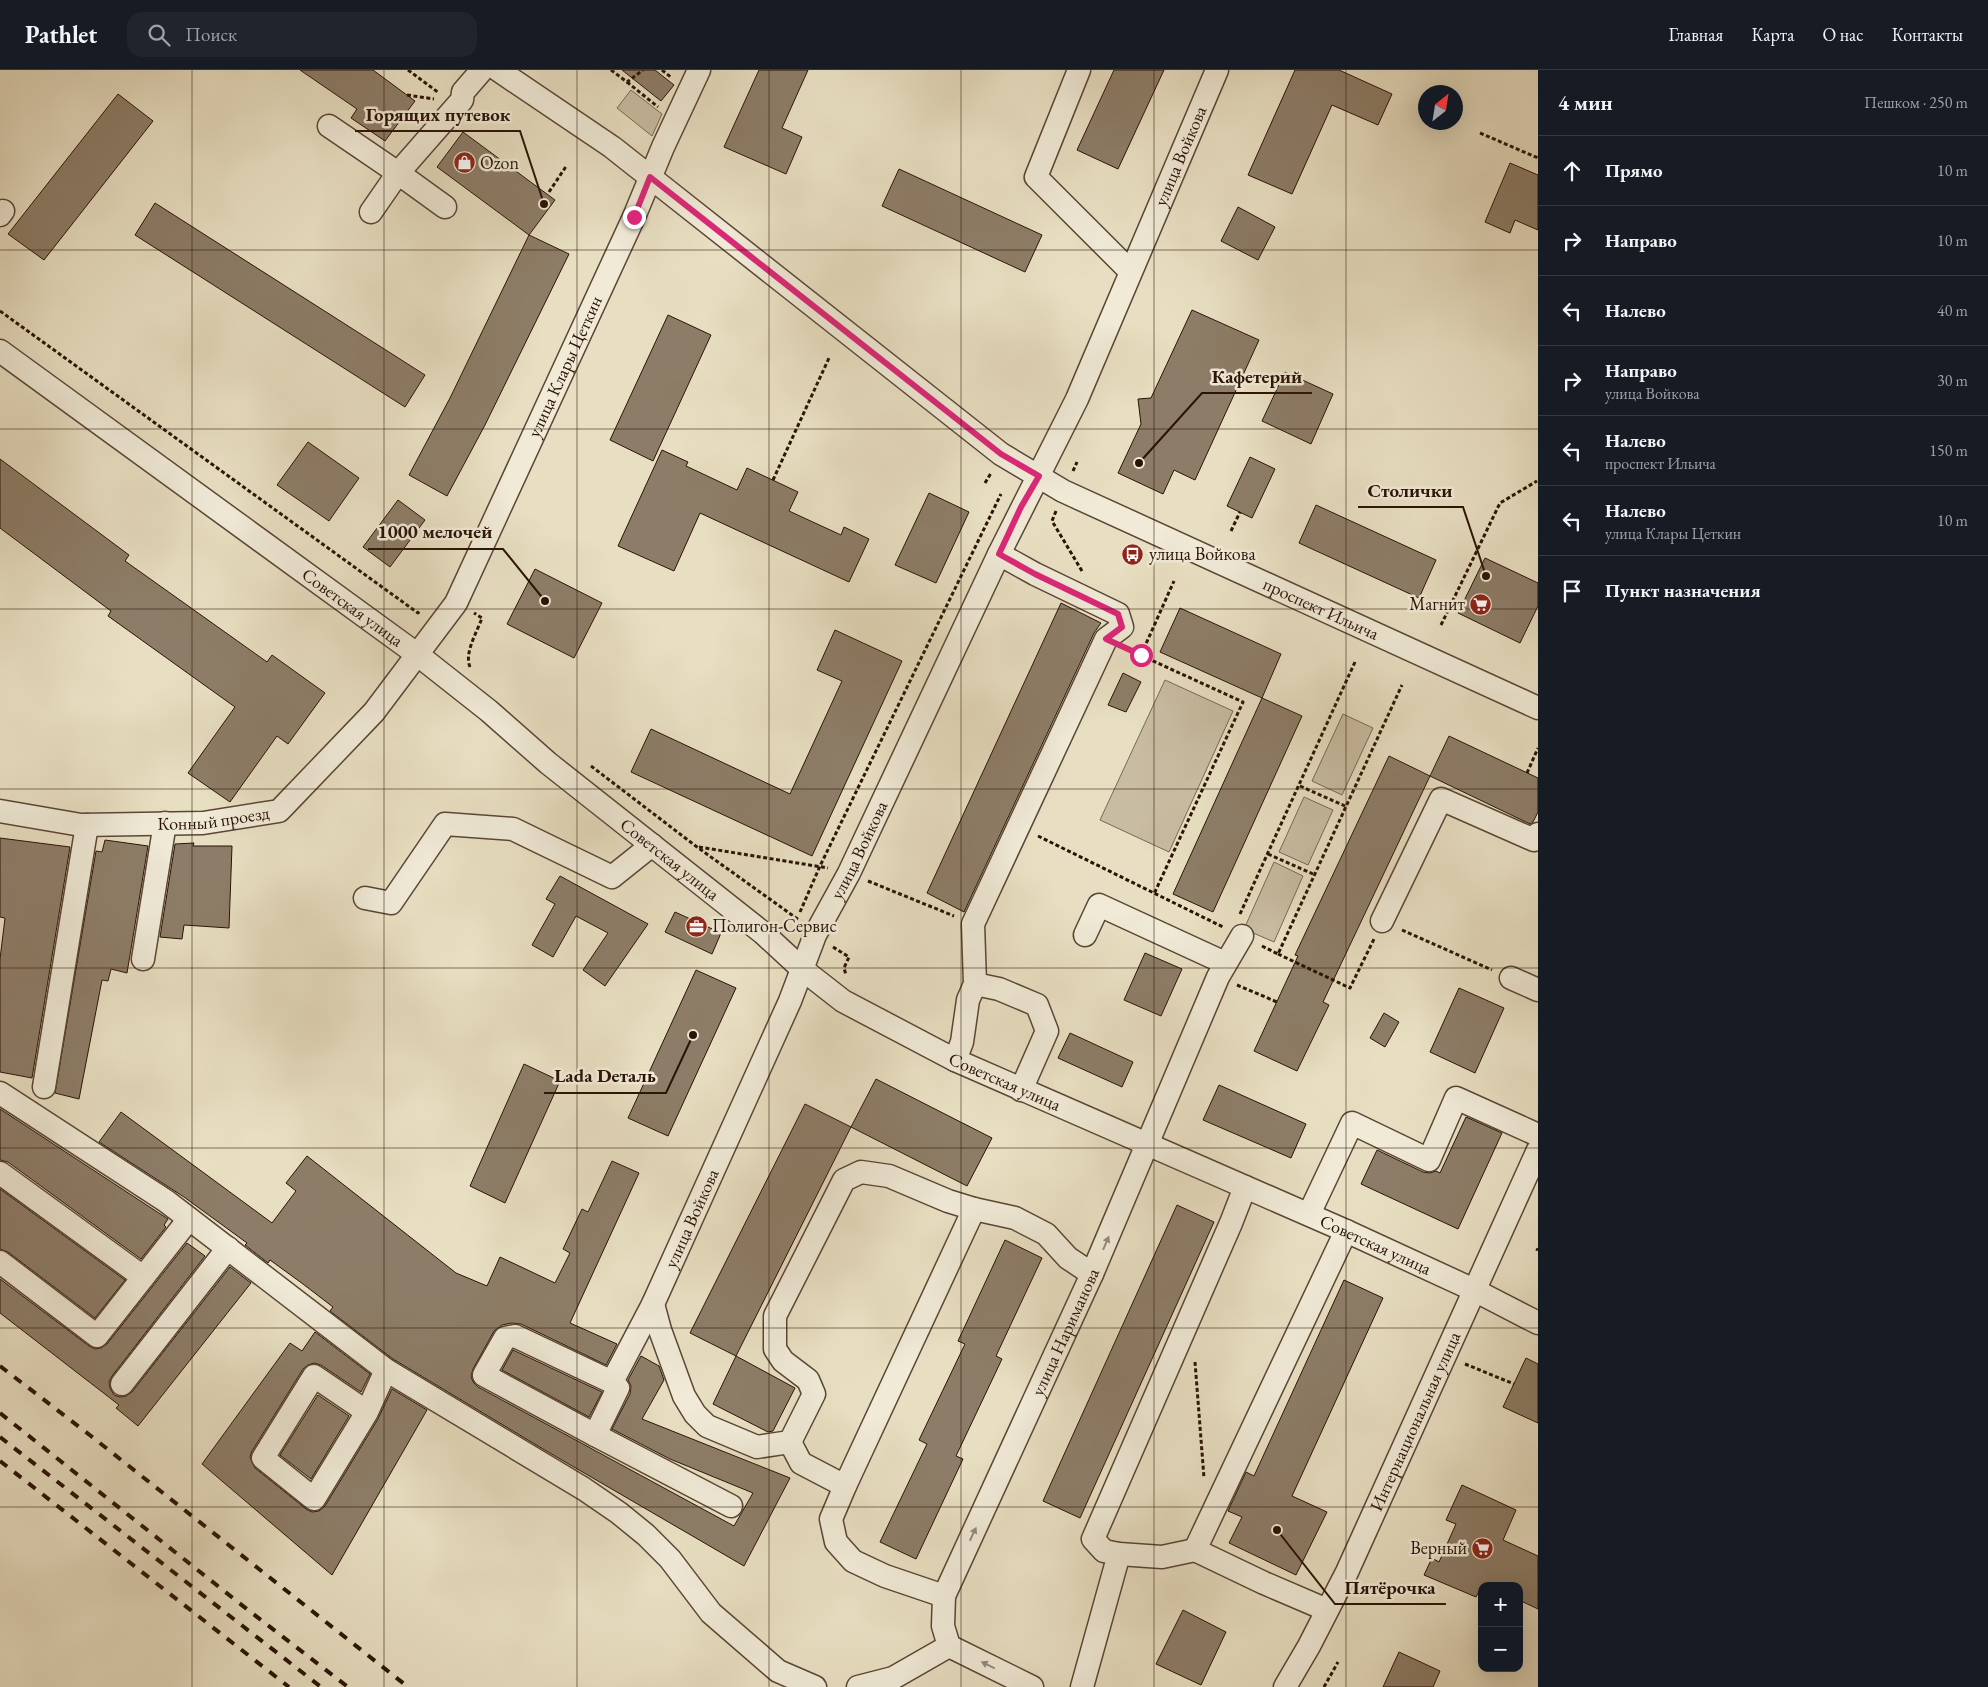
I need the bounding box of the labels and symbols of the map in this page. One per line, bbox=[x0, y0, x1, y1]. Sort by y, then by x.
north arrow bbox=[1418, 85, 1463, 130]
callout: Горящих путевок bbox=[355, 97, 520, 131]
text: Горящих путевок bbox=[366, 102, 511, 127]
street label: улица Войкова bbox=[1148, 102, 1212, 210]
shop icon: Ozon bbox=[452, 151, 476, 175]
place label: Ozon bbox=[480, 151, 519, 174]
route end bbox=[623, 206, 646, 229]
street label: улица Клары Цеткин bbox=[522, 292, 607, 441]
callout: Кафетерий bbox=[1202, 359, 1312, 393]
text: Кафетерий bbox=[1212, 364, 1302, 389]
callout: Столички bbox=[1358, 473, 1463, 507]
text: Столички bbox=[1368, 478, 1452, 503]
callout: 1000 мелочей bbox=[368, 515, 503, 549]
text: 1000 мелочей bbox=[378, 519, 492, 544]
bus stop icon: улица Войкова bbox=[1121, 542, 1145, 566]
place label: улица Войкова bbox=[1149, 542, 1256, 565]
street label: Советская улица bbox=[298, 562, 409, 652]
street label: проспект Ильича bbox=[1260, 572, 1384, 645]
place label: Магнит bbox=[1409, 592, 1466, 615]
supermarket icon: Магнит bbox=[1469, 592, 1493, 616]
route start bbox=[1130, 644, 1153, 667]
street label: улица Войкова bbox=[825, 796, 893, 903]
street label: Конный проезд bbox=[157, 801, 271, 835]
street label: Советская улица bbox=[616, 813, 725, 906]
office icon: Полигон-Сервис bbox=[684, 914, 708, 938]
place label: Полигон-Сервис bbox=[712, 914, 837, 937]
street label: Советская улица bbox=[945, 1047, 1065, 1116]
callout: Lada Dеталь bbox=[544, 1059, 666, 1093]
text: Lada Dеталь bbox=[554, 1063, 656, 1088]
street label: улица Войкова bbox=[659, 1164, 724, 1272]
street label: Советская улица bbox=[1316, 1209, 1436, 1280]
one-way arrow bbox=[1102, 1236, 1110, 1250]
street label: улица Нариманова bbox=[1026, 1264, 1104, 1399]
street label: Интернациональная улица bbox=[1364, 1327, 1466, 1515]
one-way arrow bbox=[969, 1527, 977, 1541]
place label: Верный bbox=[1410, 1536, 1467, 1559]
supermarket icon: Верный bbox=[1471, 1536, 1495, 1560]
callout: Пятёрочка bbox=[1335, 1570, 1446, 1604]
text: Пятёрочка bbox=[1345, 1575, 1436, 1600]
one-way arrow bbox=[981, 1661, 995, 1669]

